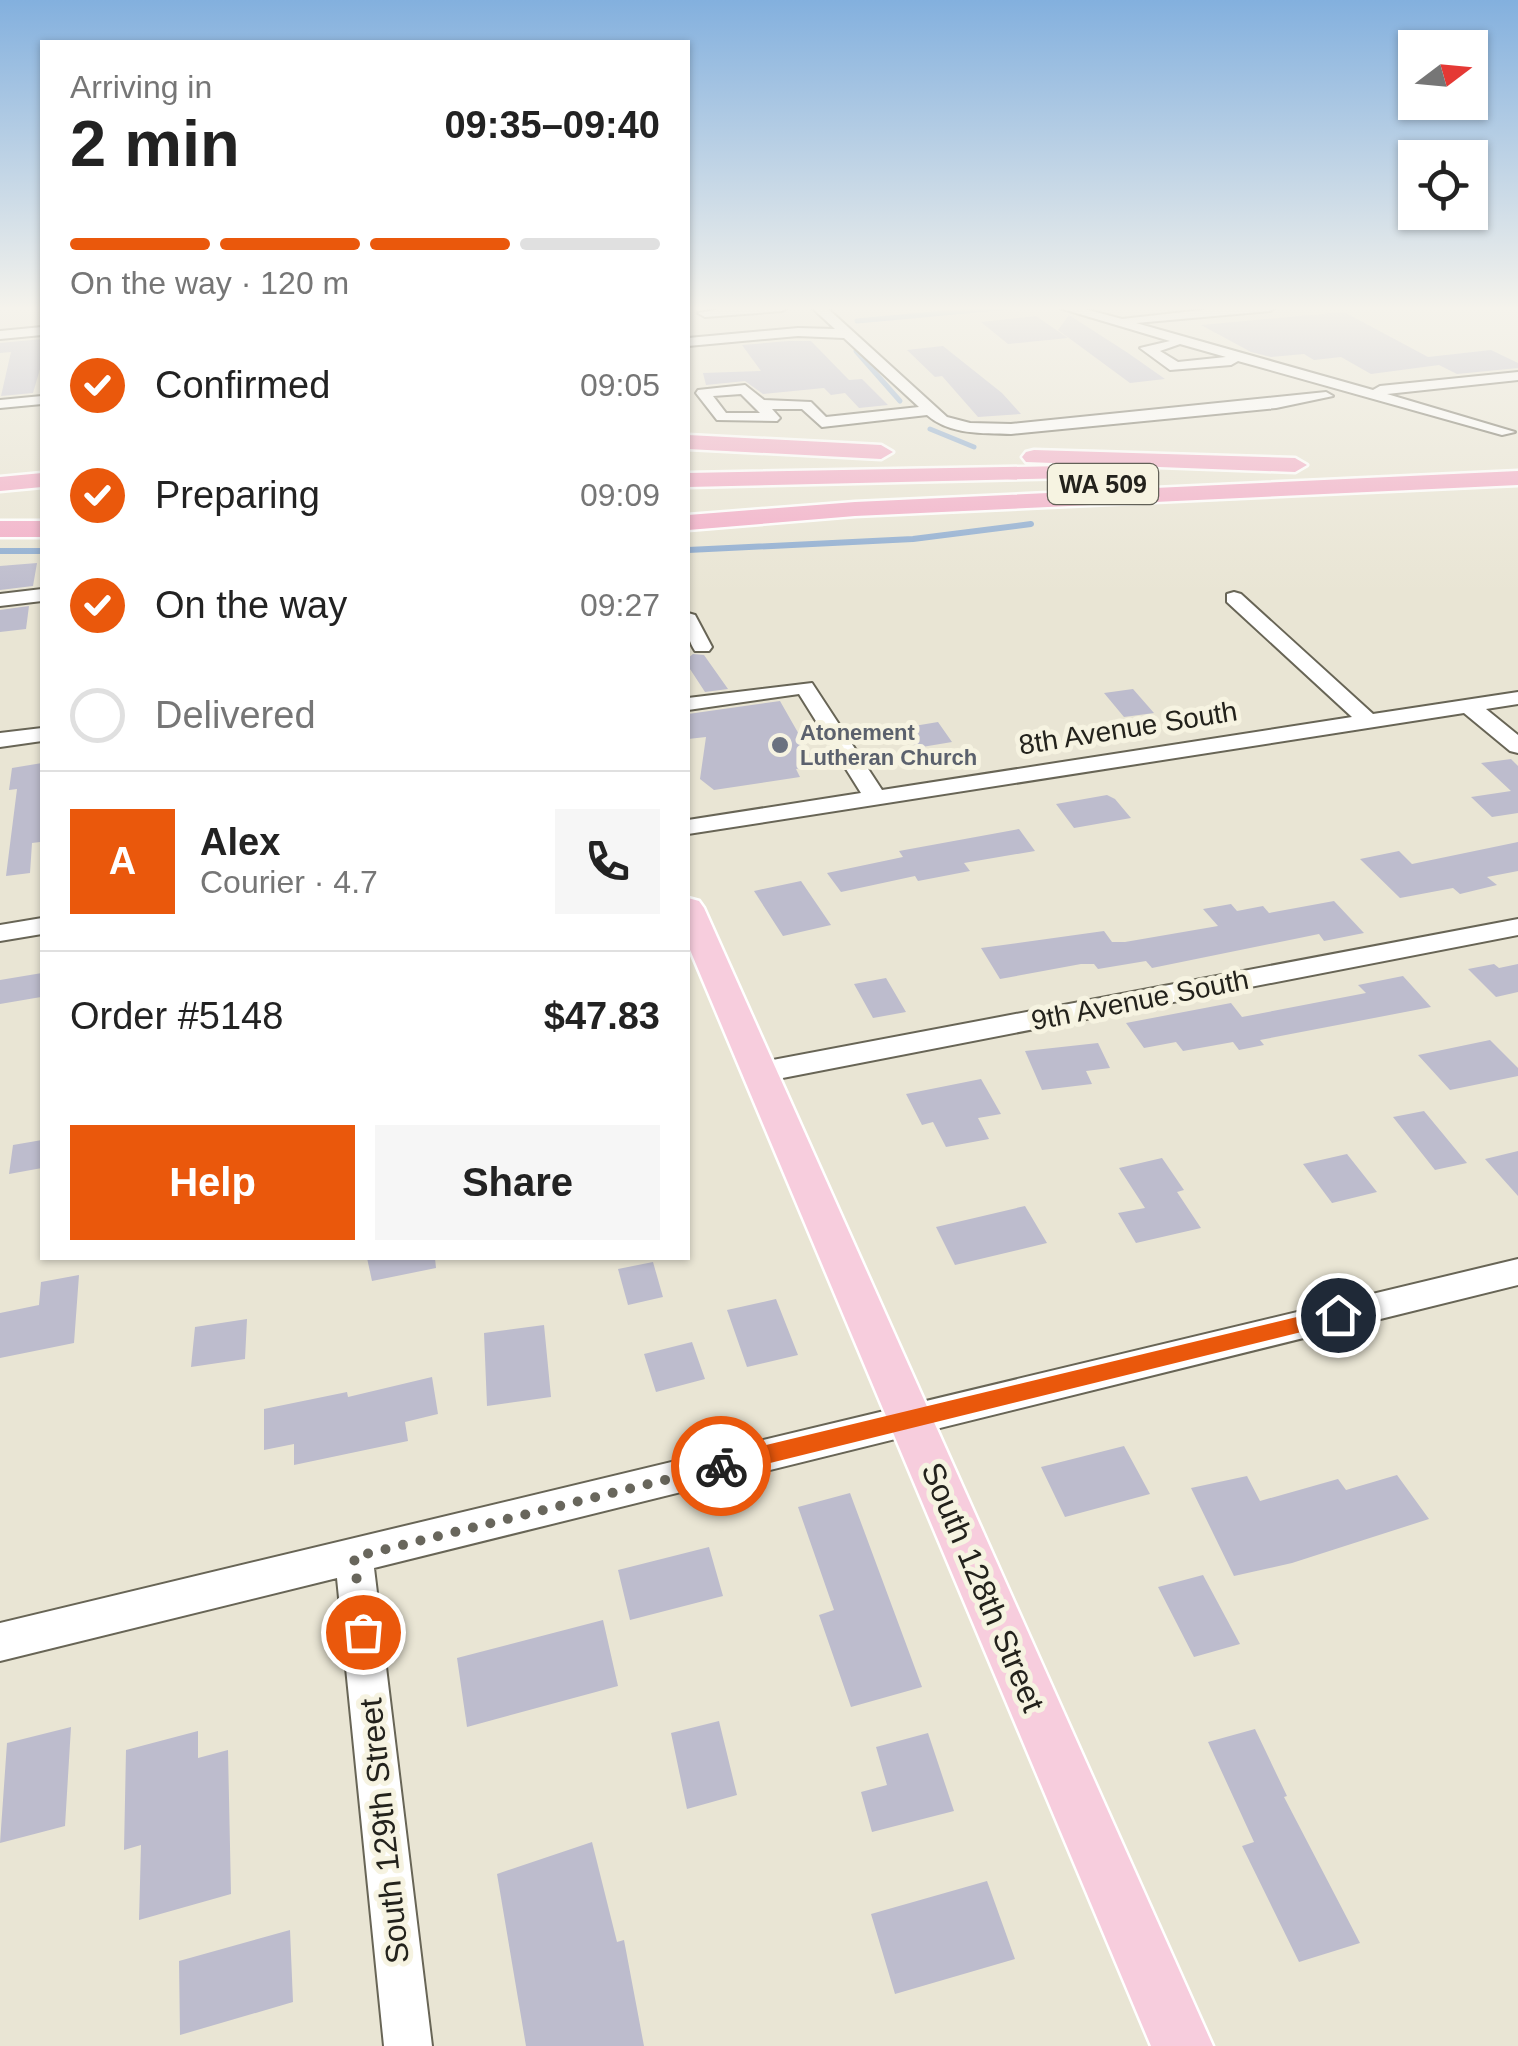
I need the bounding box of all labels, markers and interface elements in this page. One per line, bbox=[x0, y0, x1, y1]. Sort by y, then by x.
north arrow bbox=[1398, 30, 1488, 120]
map controls bbox=[1398, 30, 1488, 230]
text: Arriving in bbox=[70, 69, 212, 105]
text: 09:35–09:40 bbox=[444, 104, 660, 146]
text: 2 min bbox=[70, 107, 240, 180]
button: locate bbox=[1398, 140, 1488, 230]
text: On the way · 120 m bbox=[70, 265, 349, 301]
icon: check bbox=[70, 358, 125, 413]
text: Confirmed bbox=[155, 364, 330, 406]
text: 09:05 bbox=[580, 367, 660, 403]
road number: WA 509 bbox=[1048, 464, 1158, 504]
icon: check bbox=[70, 468, 125, 523]
text: Preparing bbox=[155, 474, 320, 516]
text: 09:09 bbox=[580, 477, 660, 513]
icon: check bbox=[70, 578, 125, 633]
text: On the way bbox=[155, 584, 347, 626]
text: 09:27 bbox=[580, 587, 660, 623]
text: Delivered bbox=[155, 694, 316, 736]
street label: 8th Avenue South bbox=[1017, 695, 1239, 761]
place label: Atonement Lutheran Church bbox=[800, 720, 977, 770]
marker: Atonement Lutheran Church bbox=[769, 734, 791, 756]
button: phone bbox=[555, 809, 660, 914]
text: Alex bbox=[200, 821, 280, 863]
text: A bbox=[109, 840, 136, 882]
text: Courier · 4.7 bbox=[200, 864, 378, 900]
street label: 9th Avenue South bbox=[1029, 964, 1251, 1036]
text: Order #5148 bbox=[70, 995, 283, 1037]
text: $47.83 bbox=[544, 995, 660, 1037]
button: Help bbox=[70, 1125, 355, 1240]
button: Share bbox=[375, 1125, 660, 1240]
pin bbox=[1296, 1273, 1381, 1358]
icon: home bbox=[1311, 1288, 1366, 1343]
courier bbox=[671, 1416, 771, 1516]
icon: bike bbox=[694, 1439, 749, 1494]
street label: South 128th Street bbox=[914, 1457, 1052, 1717]
pin bbox=[321, 1590, 406, 1675]
icon: bag bbox=[336, 1605, 391, 1660]
street label: South 129th Street bbox=[352, 1696, 416, 1966]

